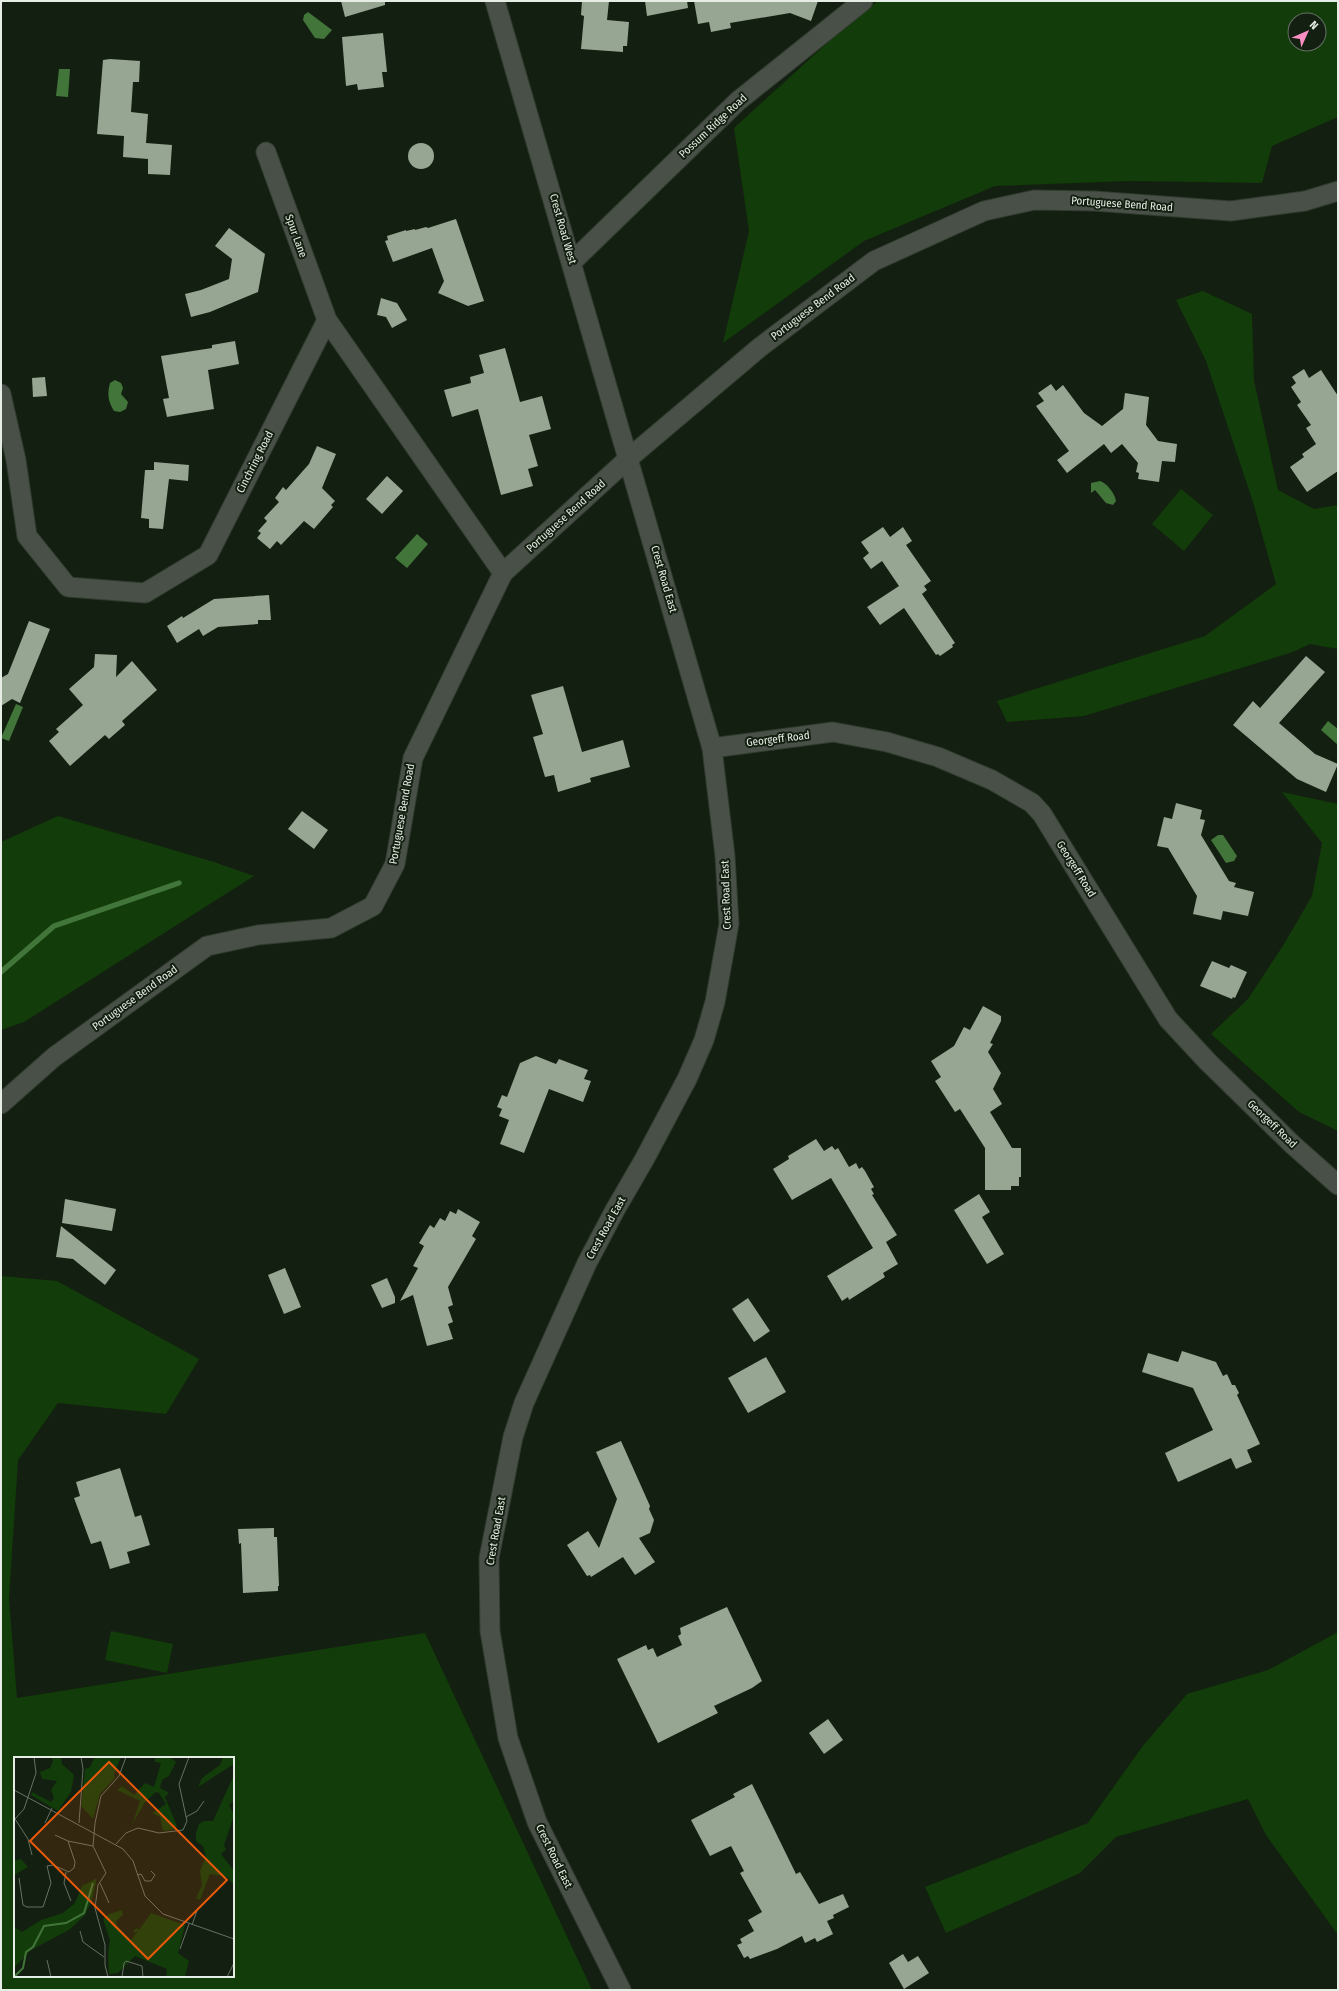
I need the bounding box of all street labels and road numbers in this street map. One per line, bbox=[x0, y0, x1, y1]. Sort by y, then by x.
street label: Possum Ridge Road bbox=[676, 91, 750, 161]
street label: Crest Road West bbox=[547, 192, 579, 266]
street label: Portuguese Bend Road bbox=[1071, 194, 1173, 214]
street label: Spur Lane bbox=[282, 213, 310, 259]
street label: Portuguese Bend Road bbox=[768, 271, 858, 343]
street label: Cinchring Road bbox=[234, 429, 276, 495]
street label: Portuguese Bend Road bbox=[524, 477, 608, 555]
street label: Crest Road East bbox=[648, 544, 680, 614]
street label: Georgeff Road bbox=[746, 729, 810, 749]
street label: Portuguese Bend Road bbox=[387, 763, 417, 865]
street label: Georgeff Road bbox=[1054, 839, 1098, 899]
street label: Crest Road East bbox=[718, 860, 734, 930]
street label: Portuguese Bend Road bbox=[90, 963, 180, 1033]
street label: Georgeff Road bbox=[1245, 1097, 1299, 1151]
street label: Crest Road East bbox=[584, 1194, 629, 1261]
street label: Crest Road East bbox=[484, 1495, 508, 1566]
street label: Crest Road East bbox=[533, 1822, 575, 1890]

